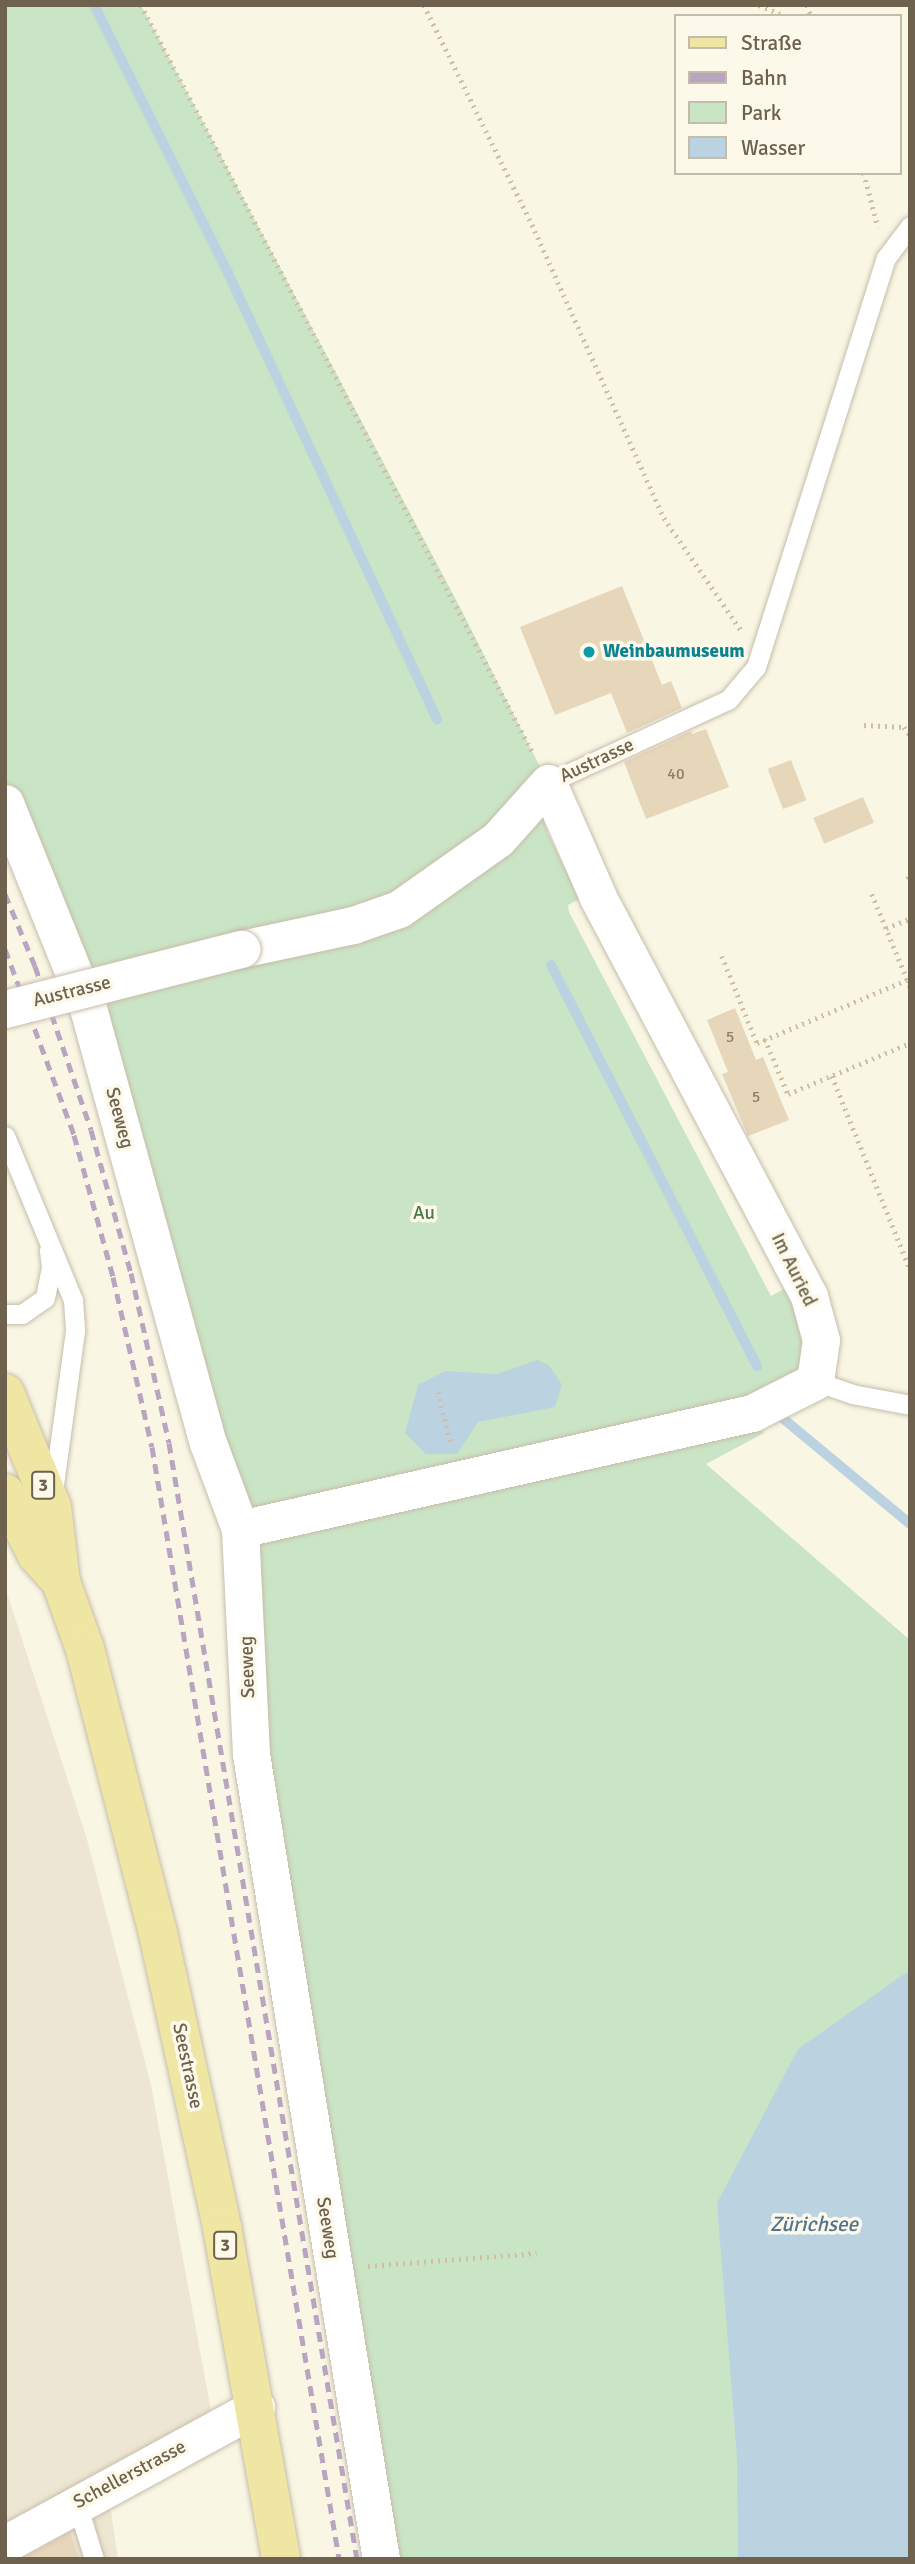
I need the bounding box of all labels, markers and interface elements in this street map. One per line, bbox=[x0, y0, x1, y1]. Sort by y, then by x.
legend bbox=[674, 14, 901, 175]
text: Straße bbox=[741, 30, 802, 56]
text: Bahn bbox=[741, 65, 787, 91]
text: Park bbox=[741, 100, 781, 126]
text: Wasser bbox=[741, 135, 805, 161]
place label: Weinbaumuseum bbox=[603, 641, 745, 663]
marker: Weinbaumuseum bbox=[581, 644, 597, 660]
street label: Austrasse bbox=[556, 734, 638, 788]
house number: 40 bbox=[667, 764, 685, 784]
street label: Austrasse bbox=[31, 971, 113, 1013]
house number: 5 bbox=[726, 1027, 734, 1047]
street label: Seeweg bbox=[100, 1085, 138, 1151]
house number: 5 bbox=[752, 1087, 760, 1107]
park label: Au bbox=[413, 1203, 435, 1225]
street label: Im Auried bbox=[765, 1230, 821, 1310]
road number: 3 bbox=[31, 1470, 55, 1500]
street label: Seeweg bbox=[236, 1635, 260, 1699]
street label: Seestrasse bbox=[167, 2021, 207, 2111]
street label: Seeweg bbox=[311, 2195, 343, 2261]
water label: Zürichsee bbox=[770, 2211, 858, 2237]
road number: 3 bbox=[213, 2230, 237, 2260]
street label: Schellerstrasse bbox=[70, 2436, 190, 2514]

